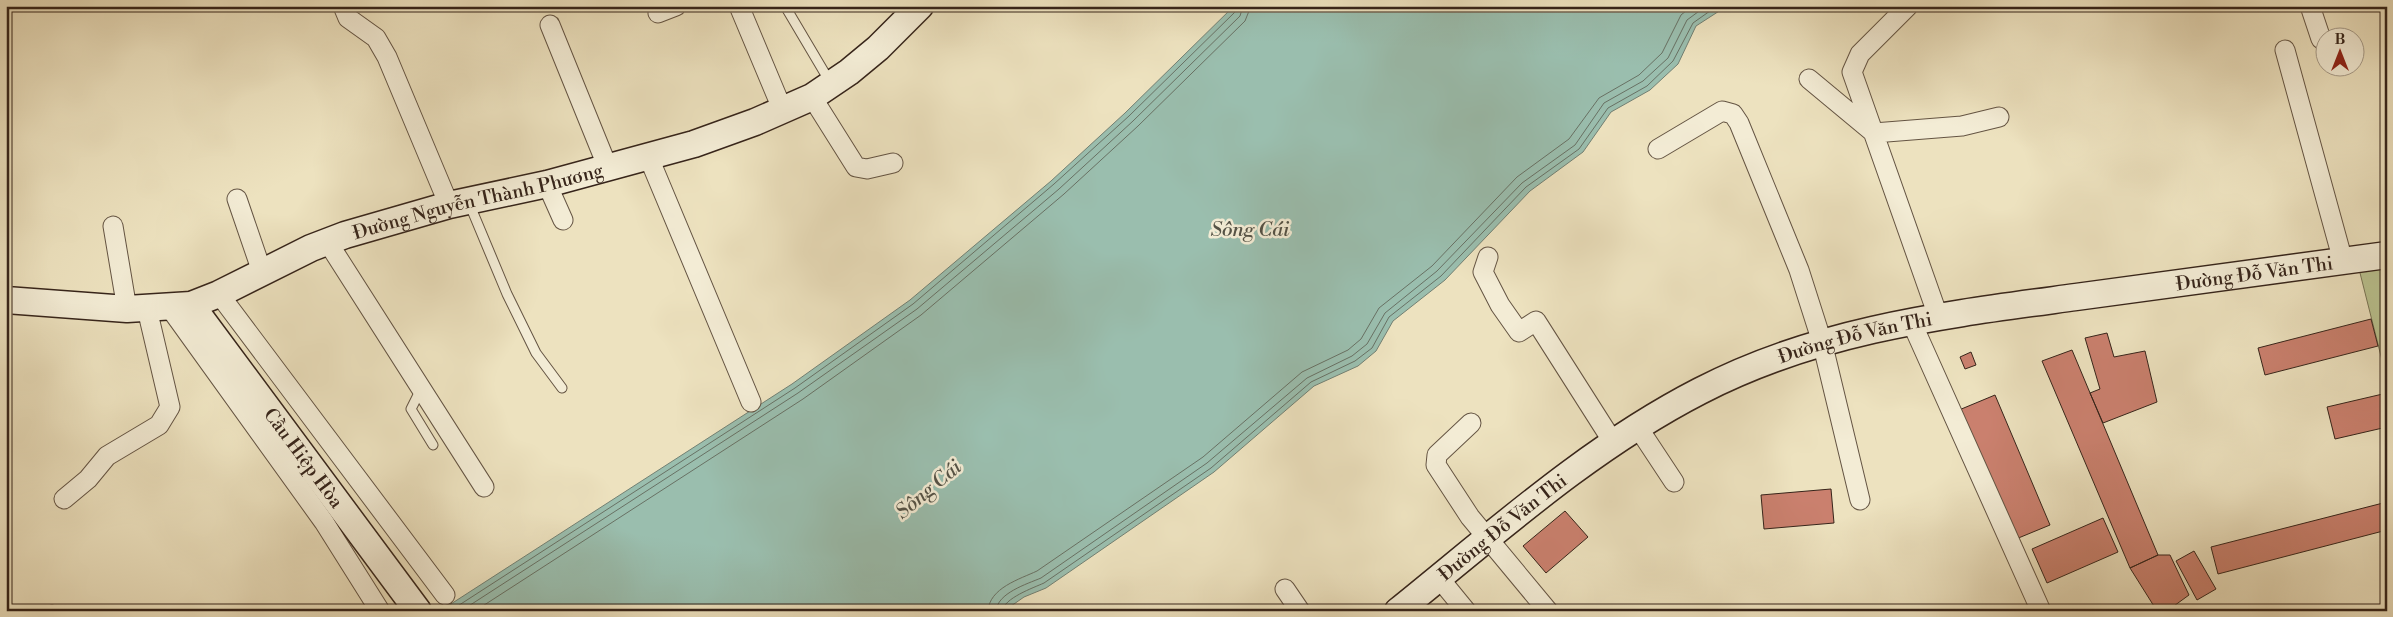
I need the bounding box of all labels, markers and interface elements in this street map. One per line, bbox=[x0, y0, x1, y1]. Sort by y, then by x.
north arrow bbox=[2316, 28, 2366, 78]
text: B bbox=[2335, 31, 2345, 49]
street label: Đường Nguyễn Thành Phương bbox=[350, 158, 606, 245]
water label: Sông Cái bbox=[1211, 218, 1290, 243]
street label: Đường Đỗ Văn Thi bbox=[2174, 251, 2334, 296]
street label: Đường Đỗ Văn Thi bbox=[1775, 307, 1934, 369]
street label: Cầu Hiệp Hòa bbox=[258, 403, 349, 513]
water label: Sông Cái bbox=[891, 455, 968, 525]
street label: Đường Đỗ Văn Thi bbox=[1434, 469, 1572, 586]

